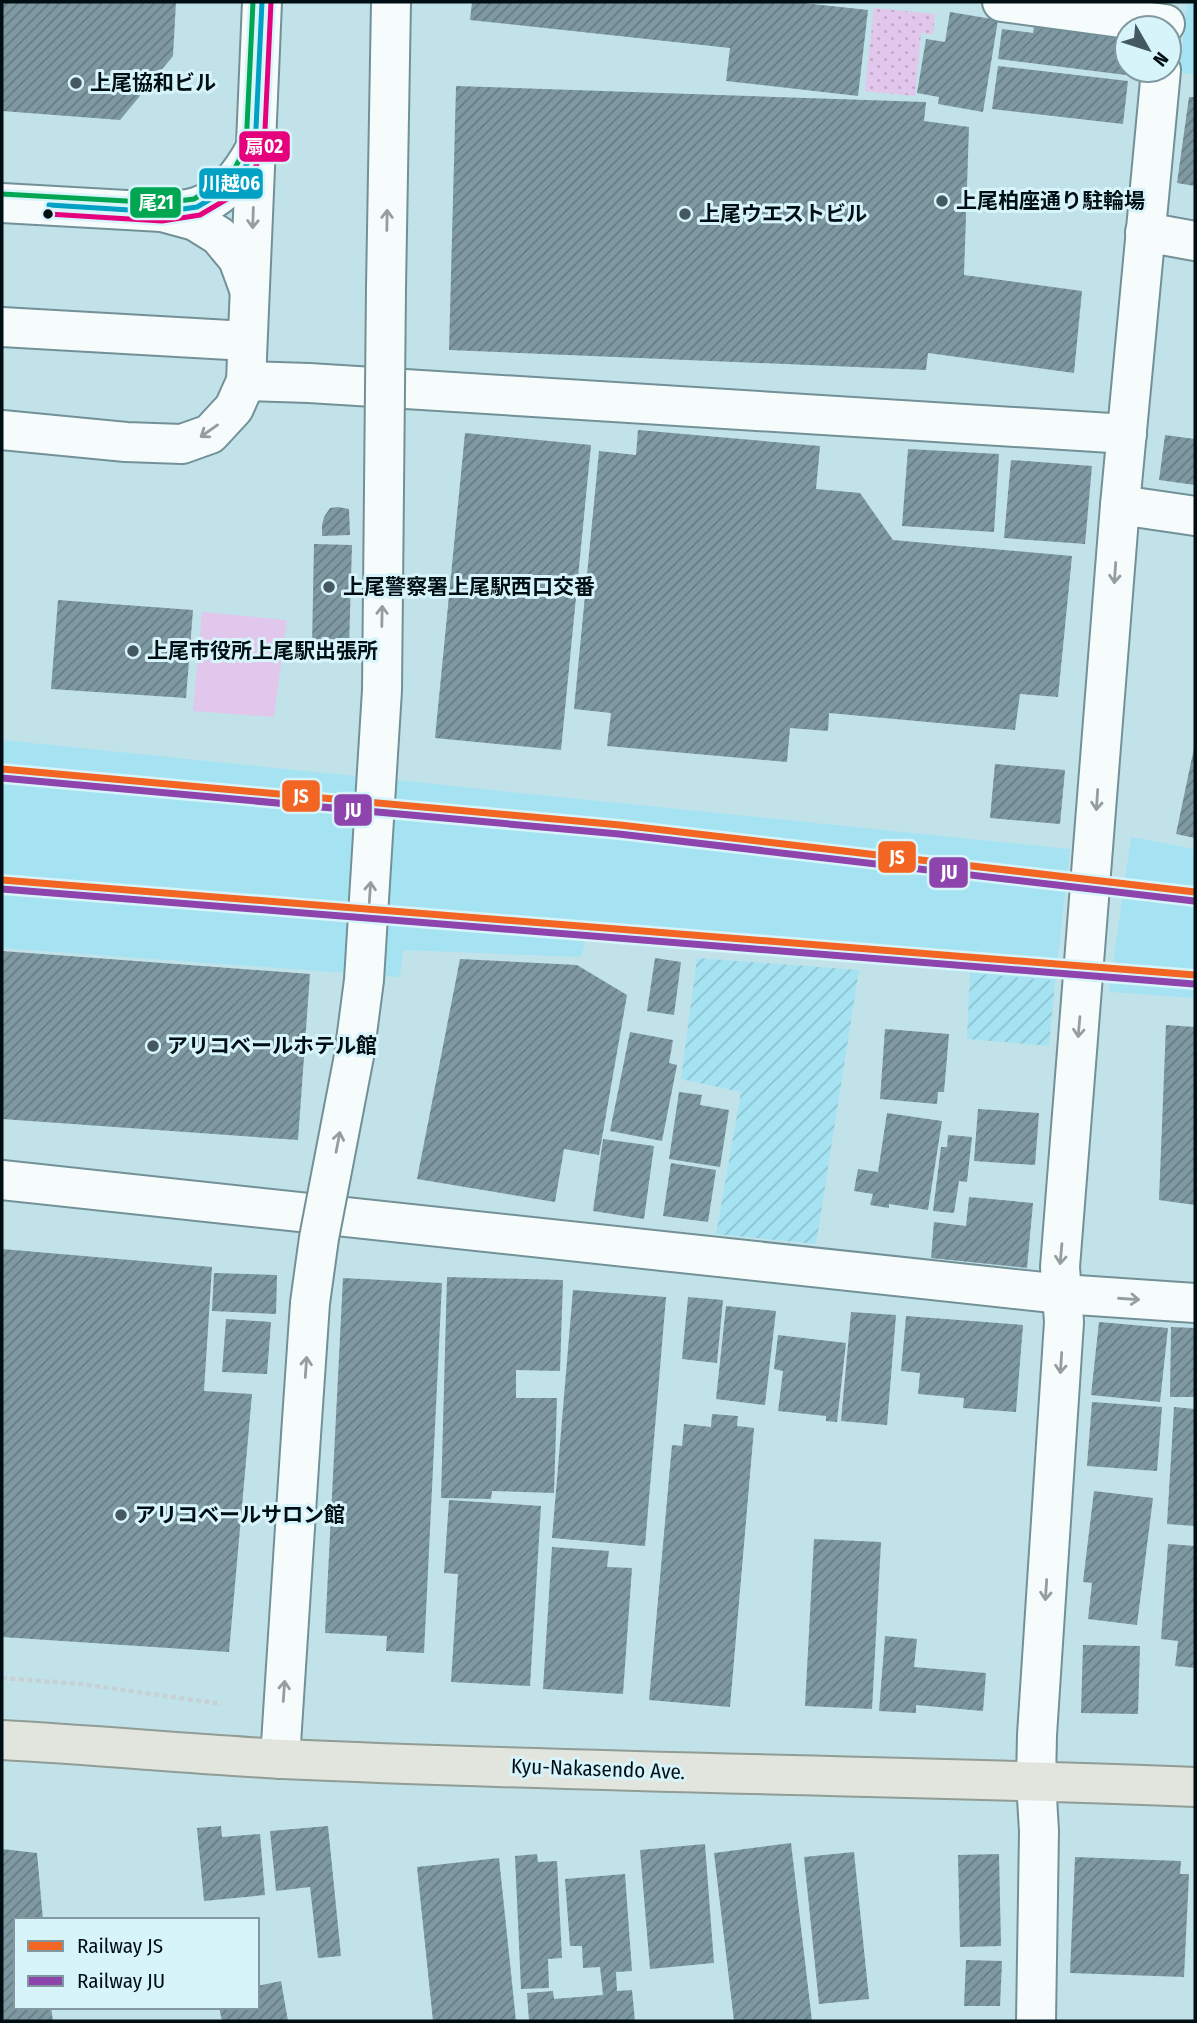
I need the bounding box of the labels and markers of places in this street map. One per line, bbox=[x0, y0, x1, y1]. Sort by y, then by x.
place label: 上尾協和ビル bbox=[90, 70, 216, 96]
marker: 上尾協和ビル bbox=[68, 75, 84, 91]
place label: 上尾柏座通り駐輪場 bbox=[956, 188, 1145, 214]
marker: 上尾柏座通り駐輪場 bbox=[934, 193, 950, 209]
place label: 上尾ウエストビル bbox=[699, 201, 867, 227]
marker: 上尾ウエストビル bbox=[677, 206, 693, 222]
unlabelled marker bbox=[41, 207, 55, 221]
place label: 上尾警察署上尾駅西口交番 bbox=[343, 574, 595, 600]
marker: 上尾警察署上尾駅西口交番 bbox=[321, 579, 337, 595]
place label: 上尾市役所上尾駅出張所 bbox=[147, 638, 378, 664]
marker: 上尾市役所上尾駅出張所 bbox=[125, 643, 141, 659]
place label: アリコベールホテル館 bbox=[167, 1033, 377, 1059]
marker: アリコベールホテル館 bbox=[145, 1038, 161, 1054]
place label: アリコベールサロン館 bbox=[135, 1502, 345, 1528]
marker: アリコベールサロン館 bbox=[113, 1507, 129, 1523]

